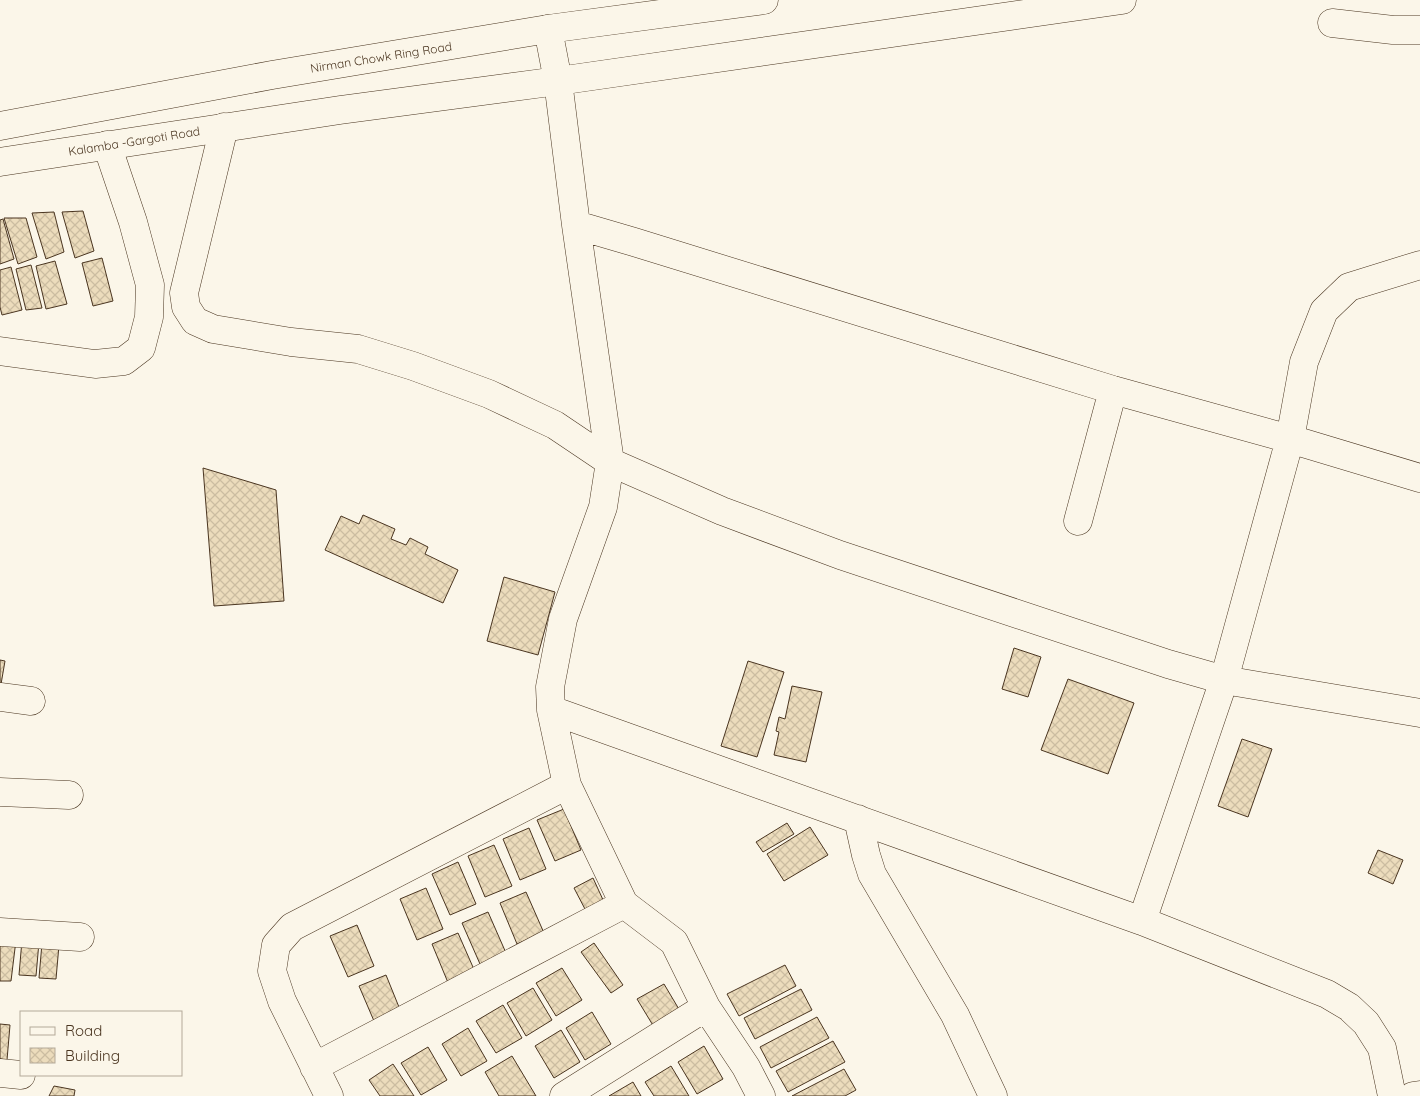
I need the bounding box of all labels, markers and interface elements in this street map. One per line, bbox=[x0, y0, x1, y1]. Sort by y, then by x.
street label: Nirman Chowk Ring Road bbox=[309, 38, 453, 76]
street label: Kalamba -Gargoti Road bbox=[67, 123, 201, 159]
legend bbox=[20, 1011, 182, 1076]
text: Road bbox=[65, 1021, 102, 1040]
text: Building bbox=[65, 1046, 120, 1065]

